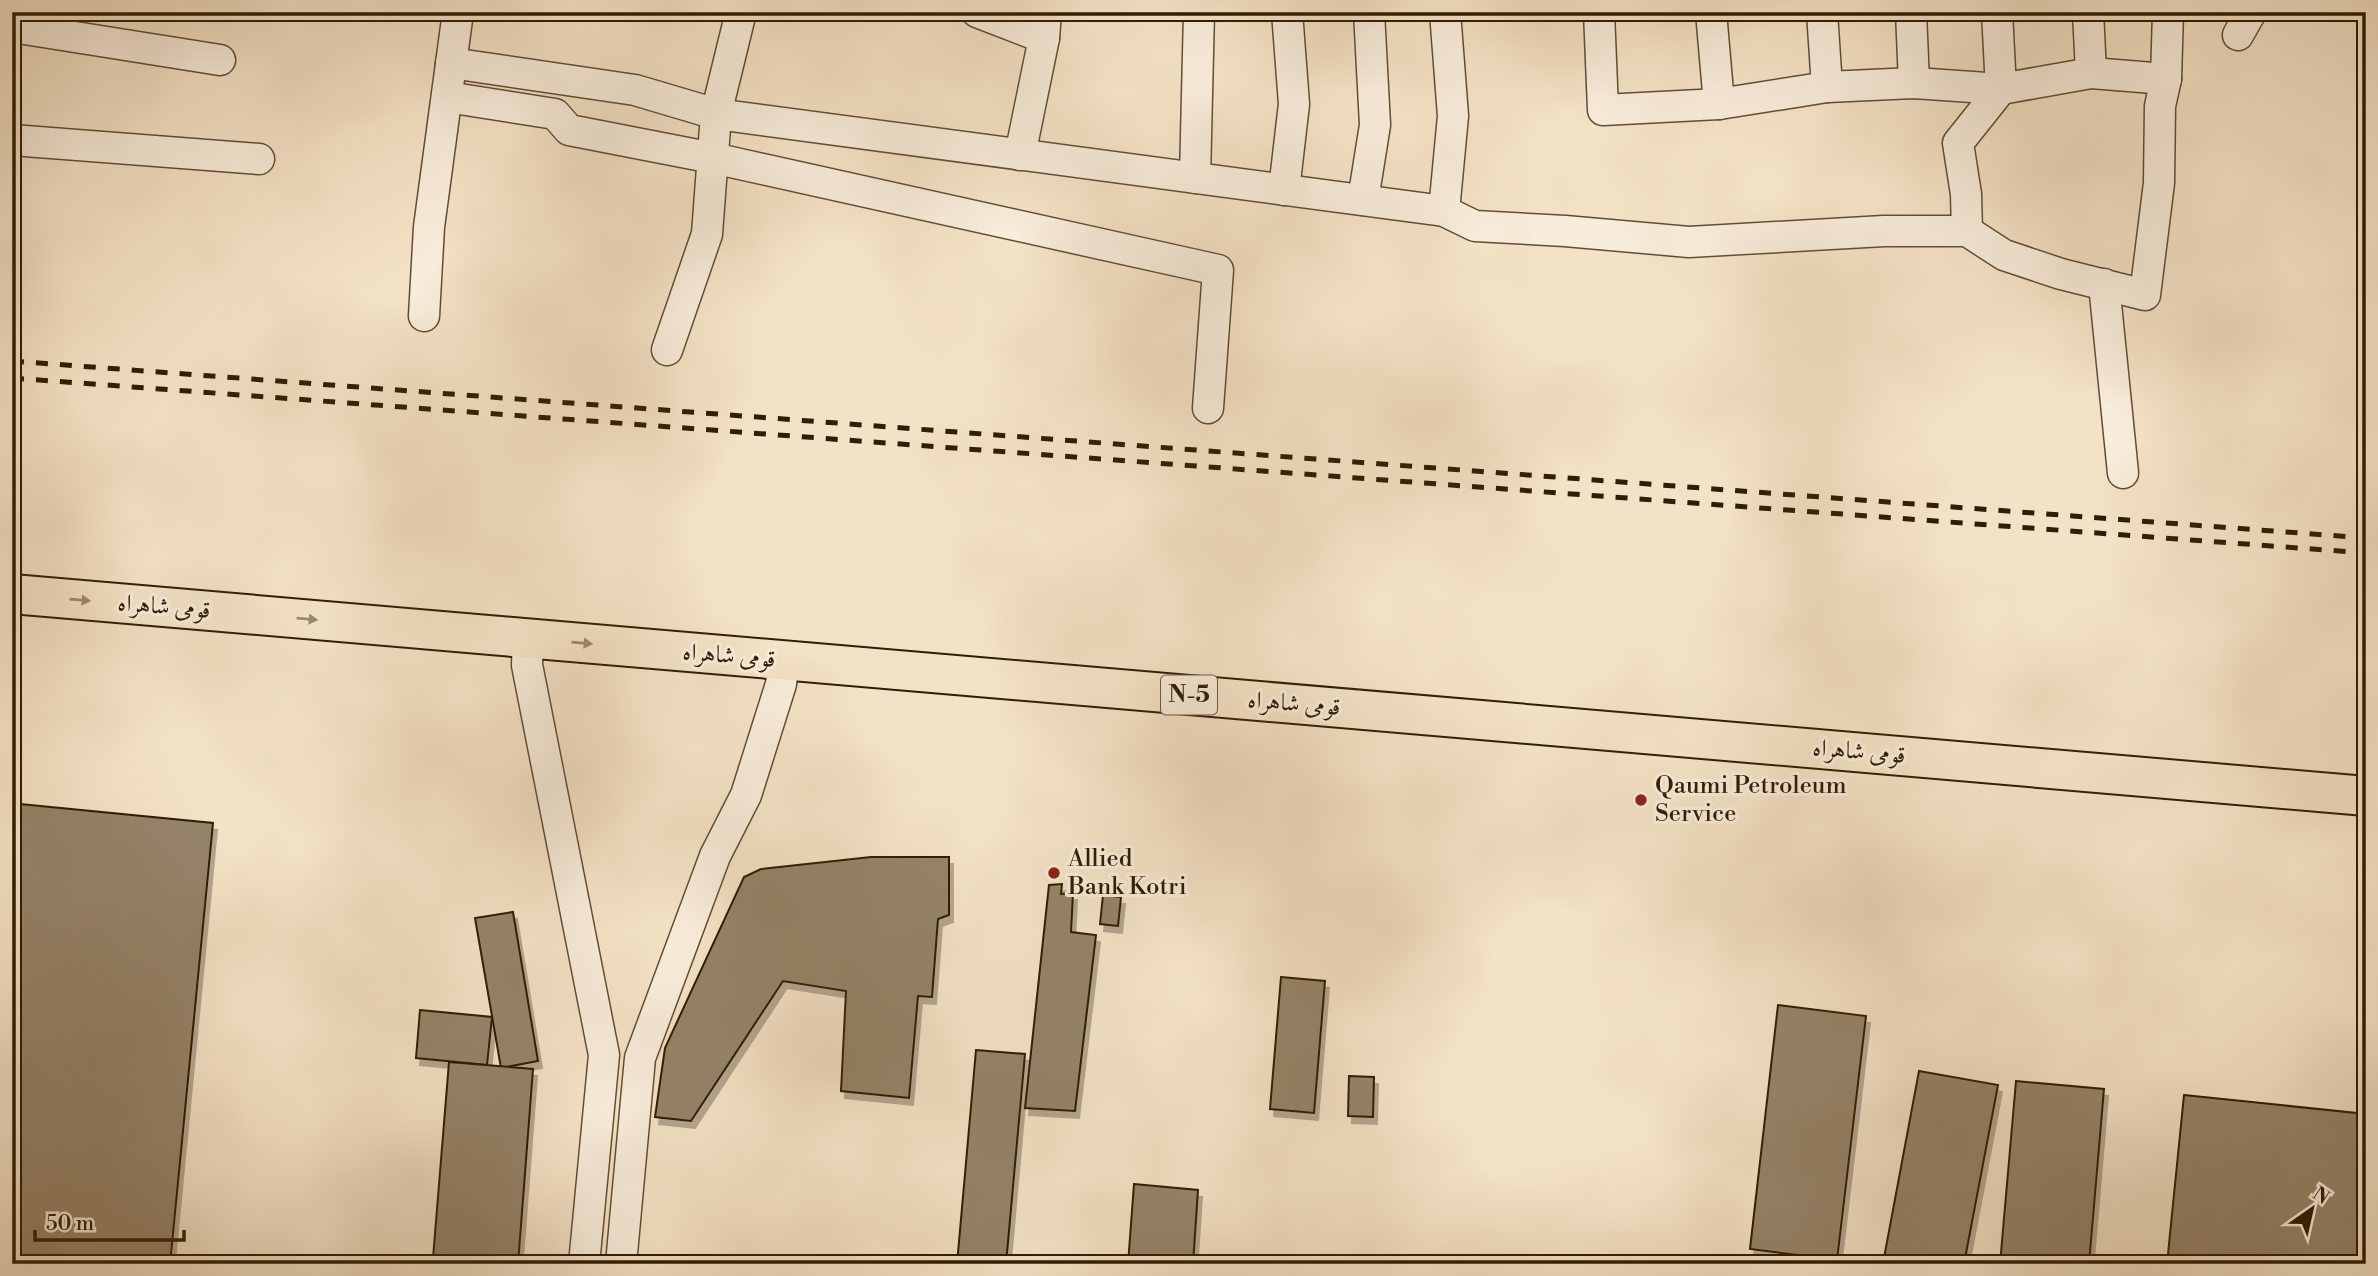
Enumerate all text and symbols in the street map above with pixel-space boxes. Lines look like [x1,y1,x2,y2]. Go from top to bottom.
street label: قومی شاہراہ [116,588,212,626]
one-way arrow [69,595,91,606]
one-way arrow [296,614,318,625]
street label: قومی شاہراہ [681,637,777,675]
one-way arrow [572,638,594,649]
road number: N-5 [1161,676,1217,715]
street label: قومی شاہراہ [1246,685,1342,723]
street label: قومی شاہراہ [1811,733,1907,771]
place label: Qaumi Petroleum Service [1655,771,1846,829]
marker: Qaumi Petroleum Service [1633,792,1649,808]
place label: Allied Bank Kotri [1067,844,1187,902]
marker: Allied Bank Kotri [1046,865,1062,881]
north arrow [2276,1174,2346,1244]
text: N [2308,1182,2334,1210]
scale bar [35,1199,184,1243]
text: 50 m [46,1211,94,1237]

